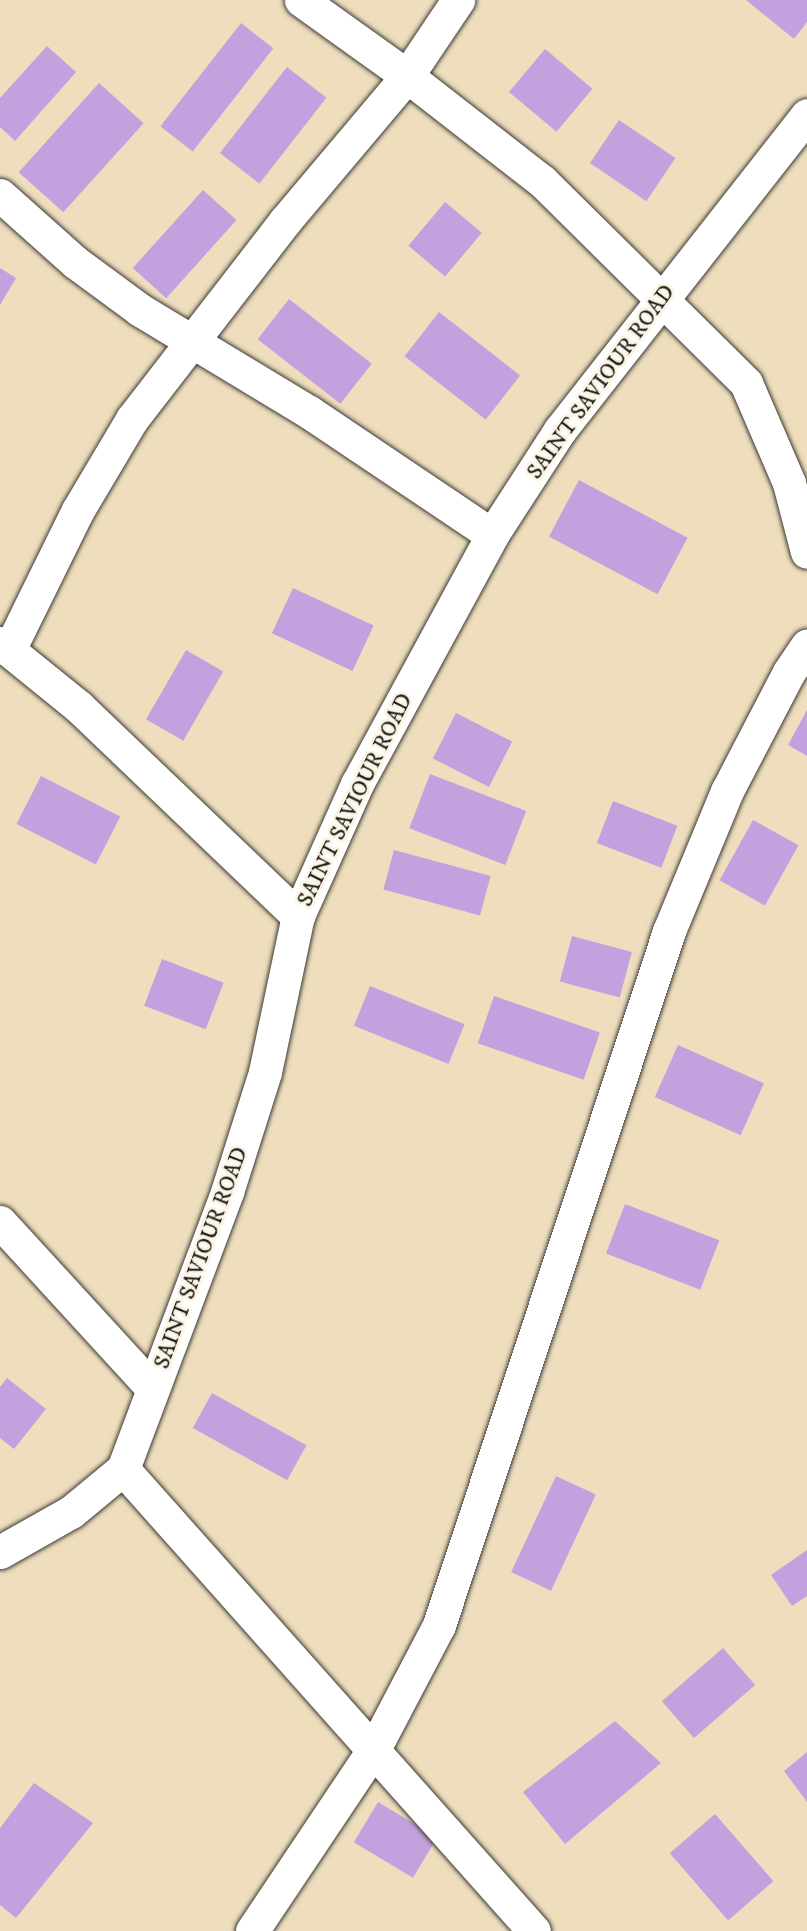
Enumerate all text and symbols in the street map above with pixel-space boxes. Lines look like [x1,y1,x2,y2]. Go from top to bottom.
street label: SAINT SAVIOUR ROAD [522,280,680,484]
street label: SAINT SAVIOUR ROAD [292,689,418,911]
street label: SAINT SAVIOUR ROAD [149,1144,253,1372]

